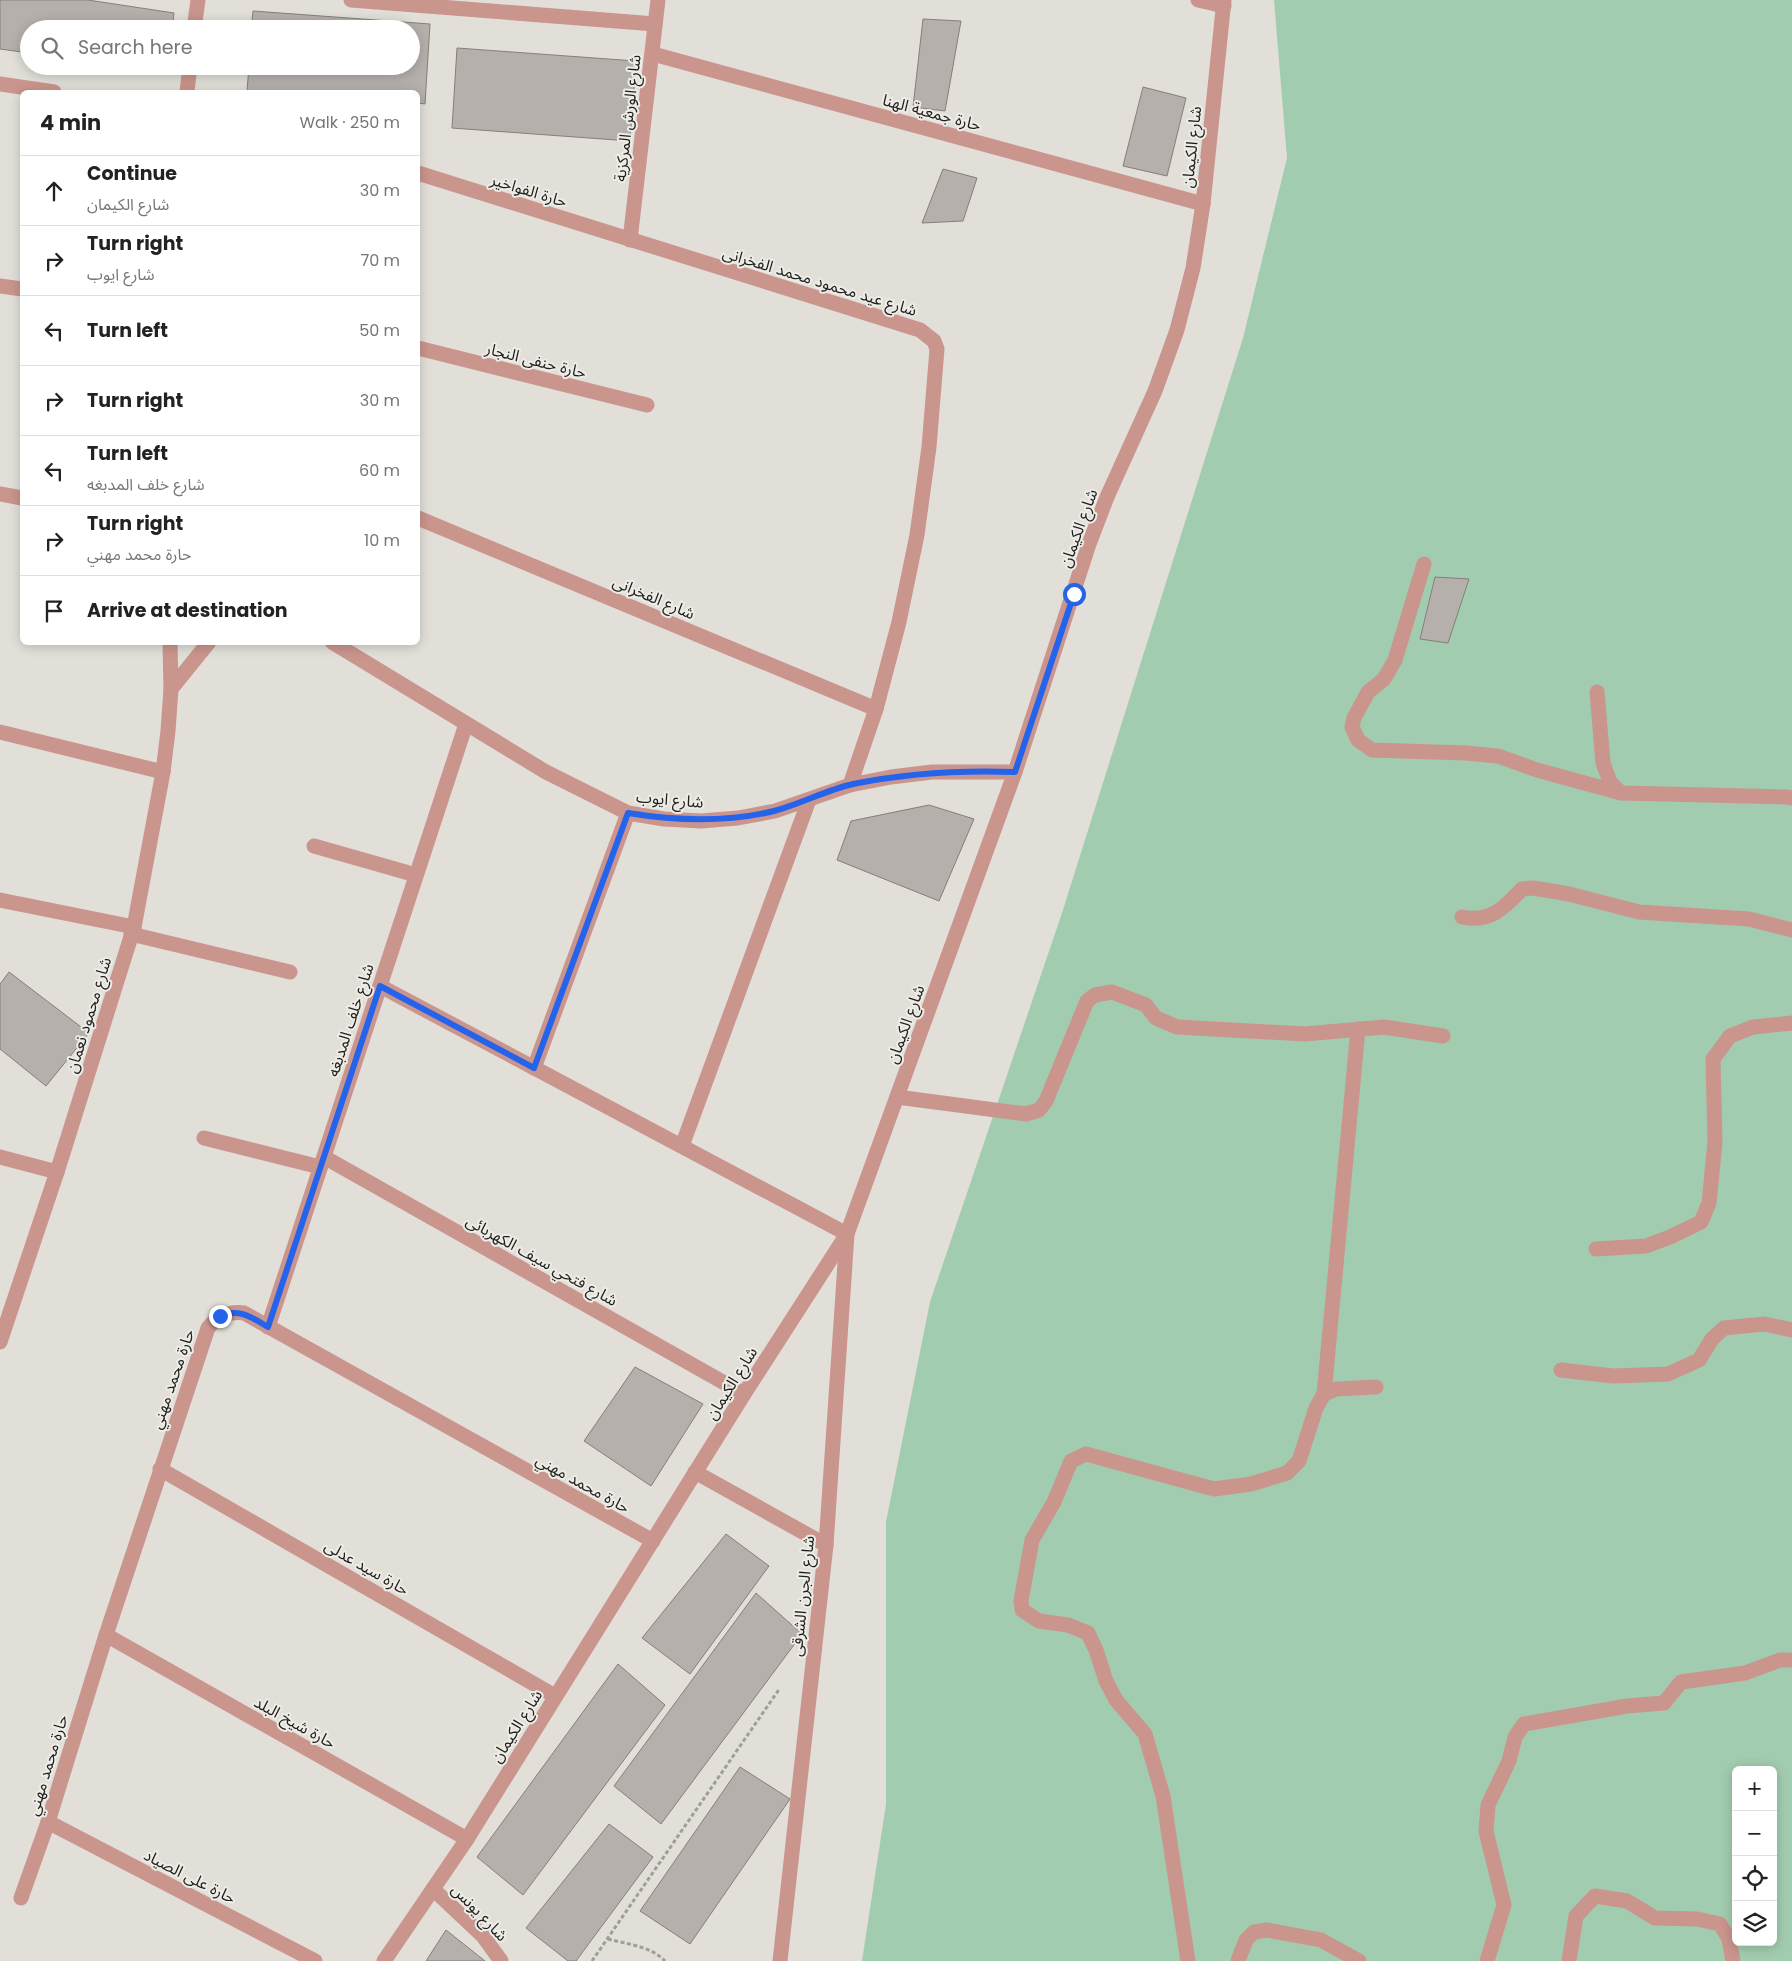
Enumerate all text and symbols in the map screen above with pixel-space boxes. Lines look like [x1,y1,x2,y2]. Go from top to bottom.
search box [20,20,420,75]
icon: search [38,34,66,62]
text: Search here [78,34,192,61]
street label: شارع الورش المركزية [608,53,648,183]
street label: حارة جمعية الهنا [880,88,984,137]
street label: شارع الكيمان [1176,105,1208,189]
text: 4 min [40,108,101,137]
text: Walk · 250 m [299,111,400,134]
text: Continue [87,160,177,187]
street label: حارة الفواخير [487,168,570,213]
icon: ahead [40,177,68,205]
text: 30 m [360,179,400,202]
text: شارع الكيمان [87,193,169,216]
text: Turn right [87,230,183,257]
street label: شارع عيد محمود محمد الفخرانى [720,241,920,323]
icon: right [40,247,68,275]
text: 70 m [360,249,400,272]
text: شارع ايوب [87,263,155,286]
icon: left [40,317,68,345]
text: Turn left [87,317,168,344]
text: 50 m [359,319,400,342]
street label: حارة حنفى النجار [482,337,589,384]
icon: right [40,387,68,415]
text: Turn right [87,387,183,414]
text: 30 m [360,389,400,412]
text: Turn left [87,440,168,467]
icon: left [40,457,68,485]
text: 60 m [359,459,400,482]
text: شارع خلف المدبغه [87,473,205,496]
street label: شارع الكيمان [1054,486,1104,571]
text: Turn right [87,510,183,537]
icon: right [40,527,68,555]
text: 10 m [364,529,400,552]
text: حارة محمد مهني [87,543,191,566]
street label: شارع الفخرانى [609,570,699,626]
route start [1063,583,1086,606]
icon: arrive [40,597,68,625]
text: Arrive at destination [87,597,288,624]
street label: شارع ايوب [635,785,705,815]
street label: شارع محمود نعمان [60,954,118,1076]
street label: شارع خلف المدبغه [321,961,381,1080]
street label: شارع الكيمان [881,982,931,1067]
street label: شارع فتحي سيف الكهربائى [461,1209,622,1313]
route end [209,1305,232,1328]
street label: حارة محمد مهني [145,1326,201,1433]
street label: شارع الكيمان [700,1342,764,1425]
street label: حارة محمد مهني [531,1448,634,1519]
street label: حارة سيد عدلى [320,1534,413,1601]
street label: شارع الجرن الشرقى [785,1534,821,1658]
street label: شارع الكيمان [485,1685,549,1768]
street label: حارة شيخ البلد [249,1691,340,1755]
street label: حارة محمد مهني [21,1712,74,1819]
map controls [1732,1766,1777,1946]
button: + [1732,1766,1777,1811]
button: − [1732,1811,1777,1856]
street label: حارة على الصياد [140,1843,240,1909]
button: locate [1732,1856,1777,1901]
street label: شارع يونس [445,1878,513,1947]
button: layers [1732,1901,1777,1946]

